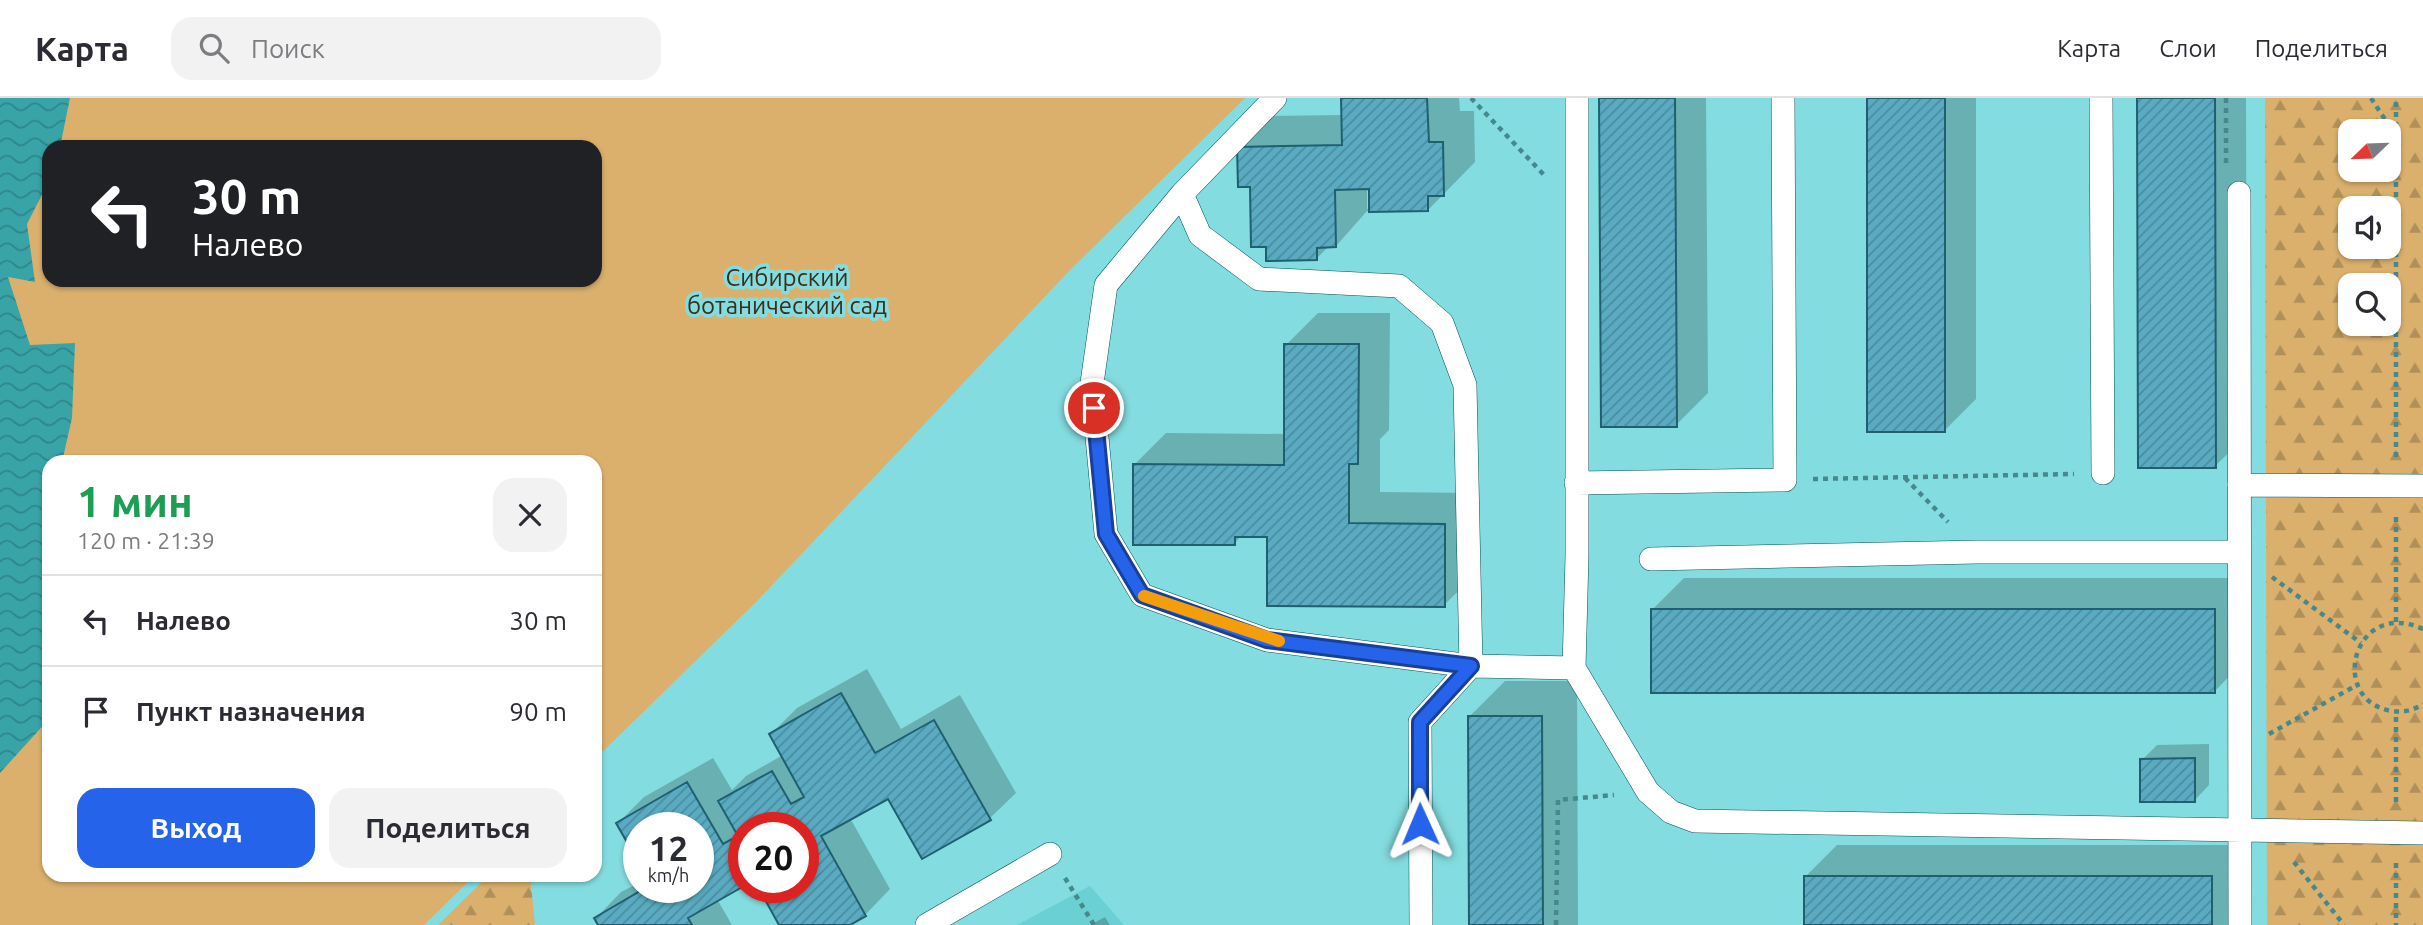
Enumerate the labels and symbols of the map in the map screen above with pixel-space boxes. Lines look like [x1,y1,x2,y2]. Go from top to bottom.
north arrow [2338,119,2401,182]
park label: Сибирский ботанический сад [687,264,887,319]
pin [1064,378,1124,438]
position arrow [1383,787,1457,861]
speed limit sign: 20 [728,812,819,903]

